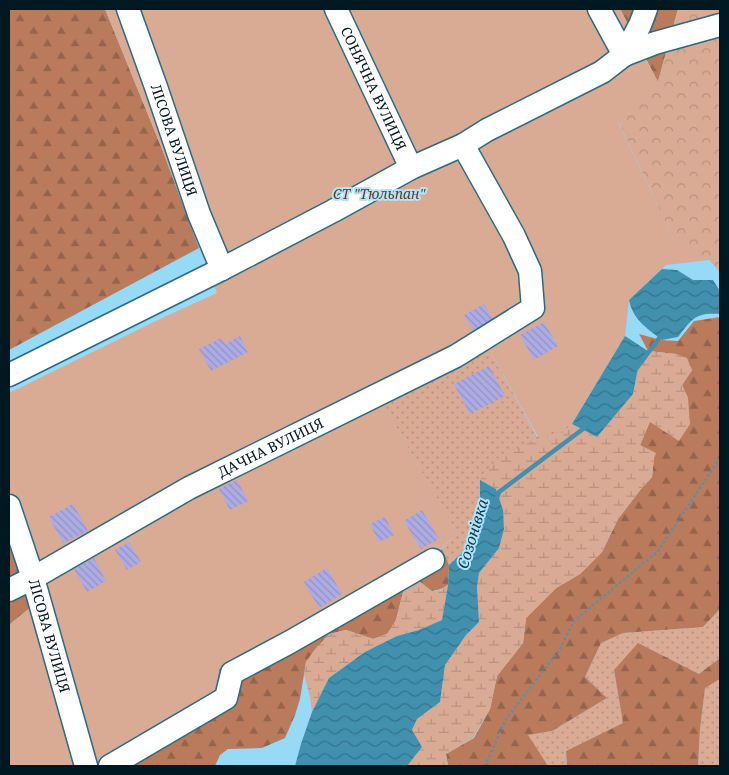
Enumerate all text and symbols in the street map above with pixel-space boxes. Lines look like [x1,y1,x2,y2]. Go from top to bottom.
street label: СОНЯЧНА ВУЛИЦЯ [337,23,411,153]
street label: ЛІСОВА ВУЛИЦЯ [147,81,202,199]
park label: СТ "Тюльпан" [333,184,426,203]
street label: ДАЧНА ВУЛИЦЯ [214,413,326,481]
water label: Созонівка [452,496,492,571]
street label: ЛІСОВА ВУЛИЦЯ [25,577,75,695]

